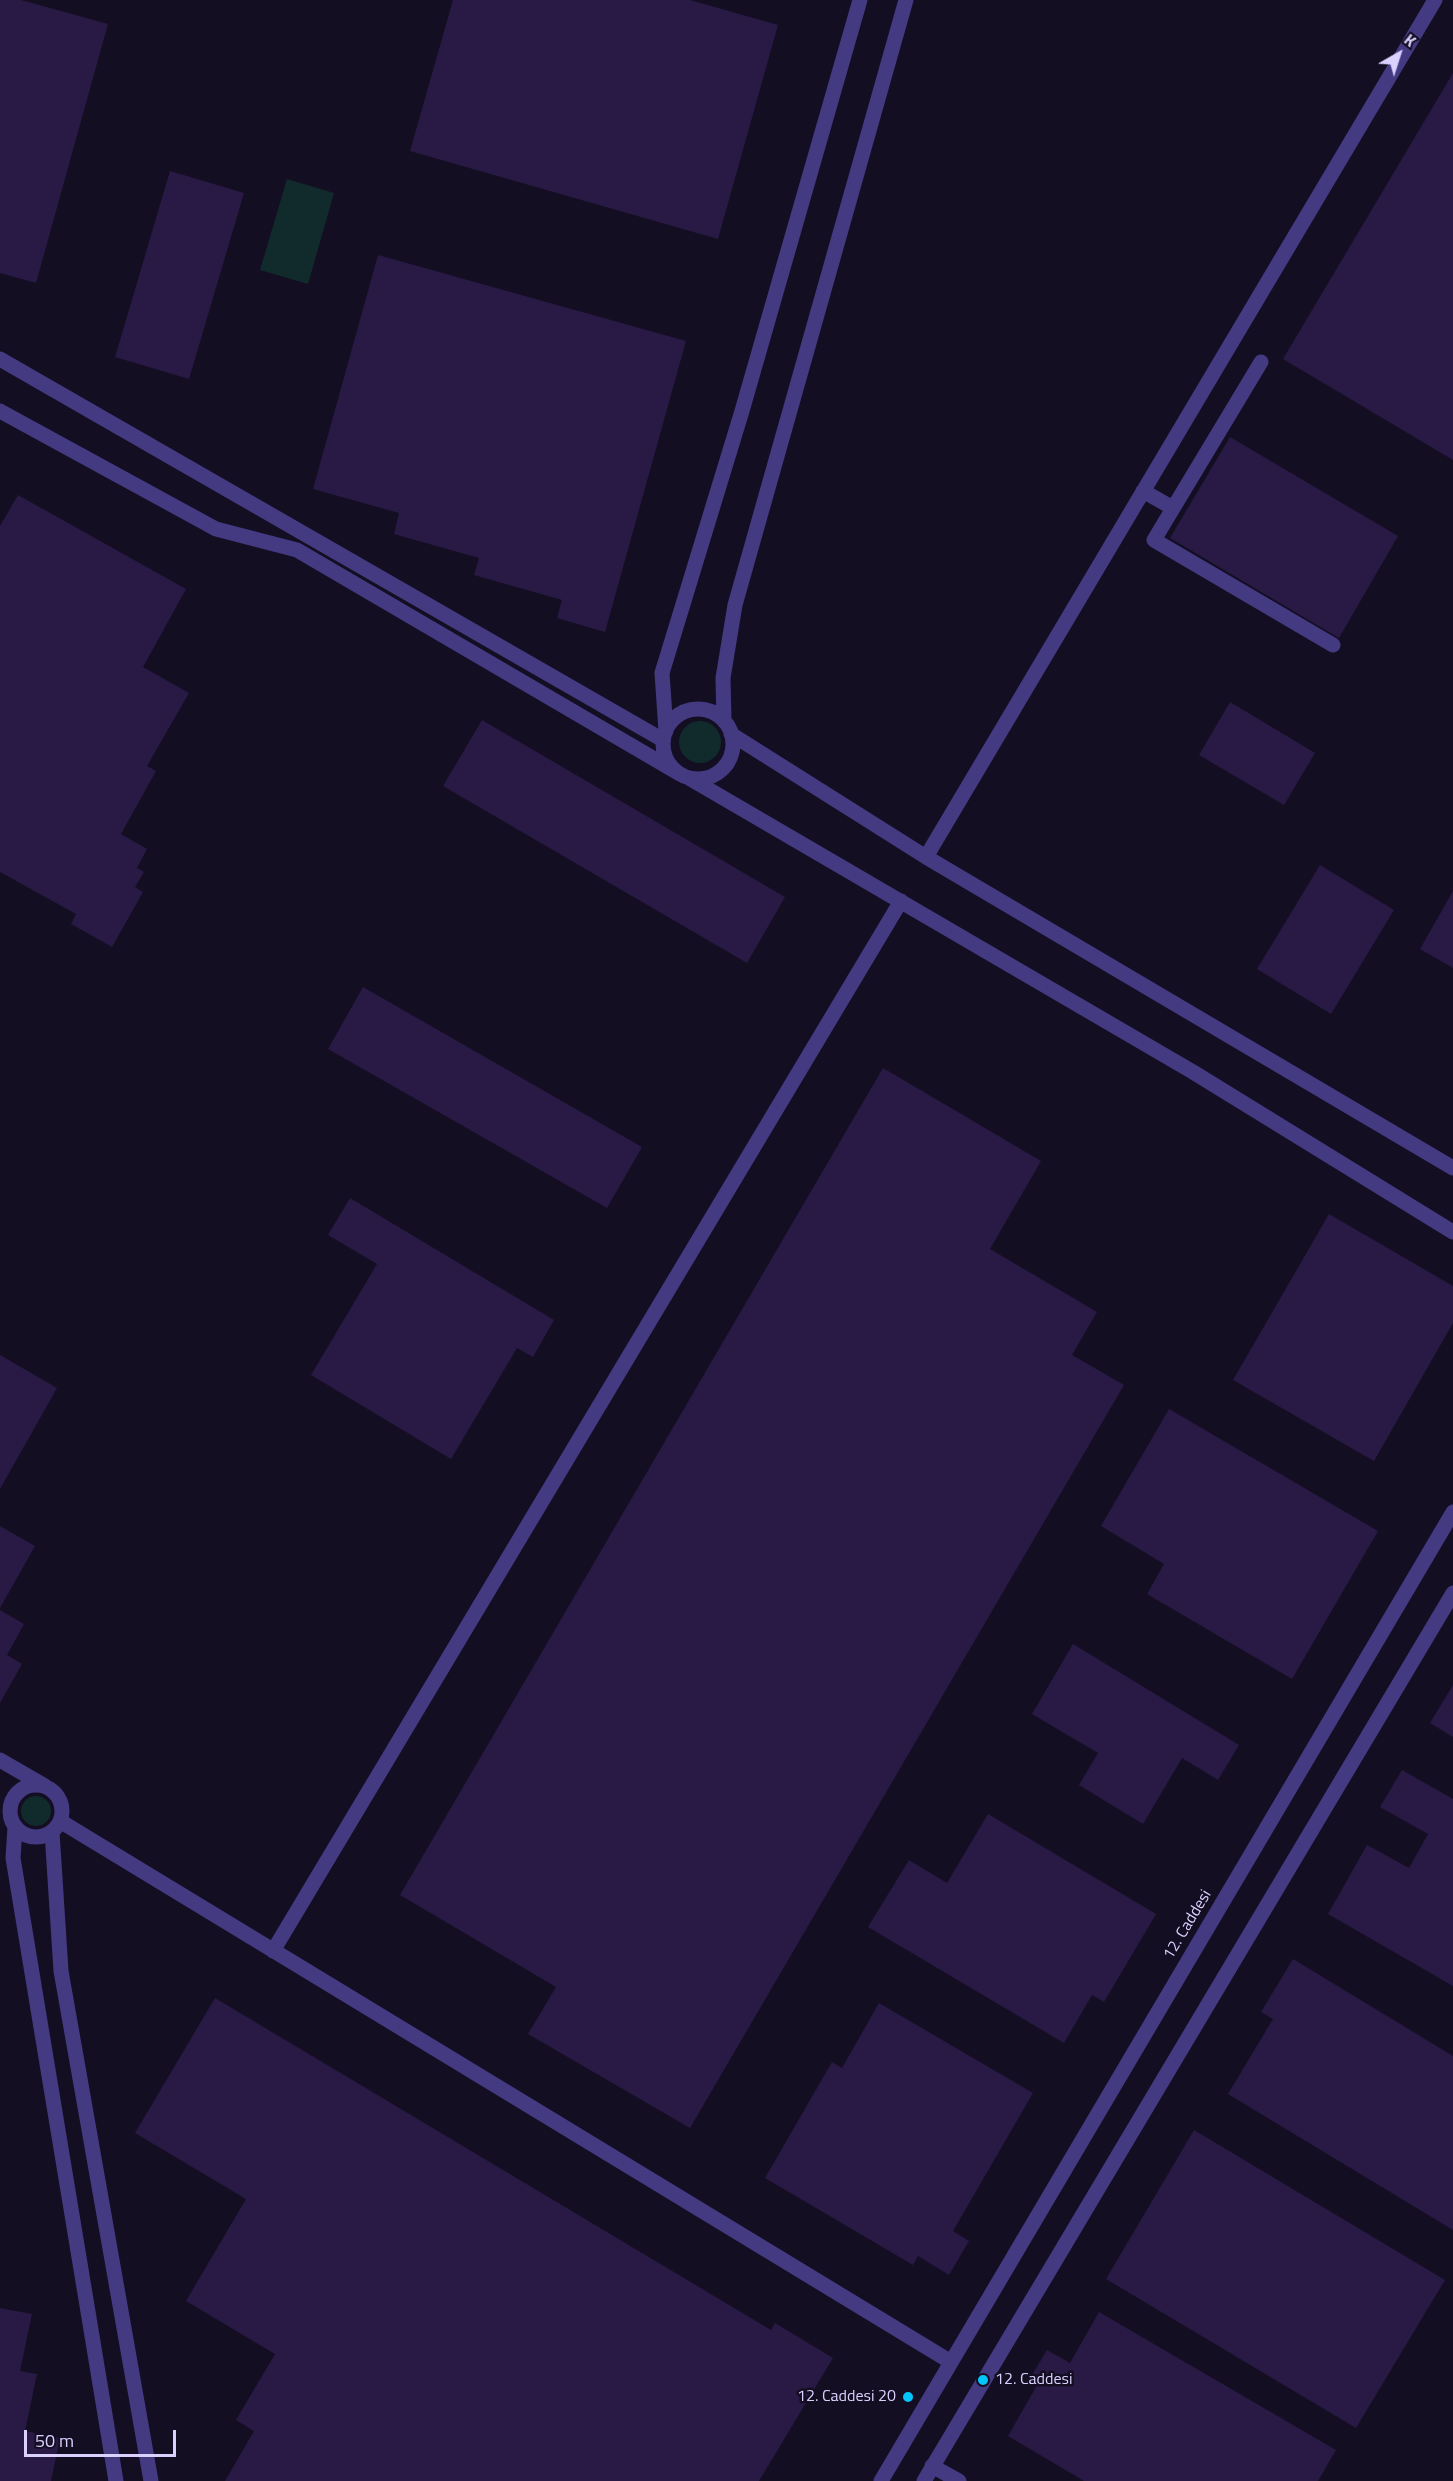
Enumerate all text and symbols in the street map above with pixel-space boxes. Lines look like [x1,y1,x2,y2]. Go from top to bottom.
north arrow [1369,24,1429,84]
text: K [1399,28,1422,52]
street label: 12. Caddesi [1160,1887,1216,1963]
place label: 12. Caddesi [995,2370,1073,2390]
marker: 12. Caddesi [976,2373,990,2387]
place label: 12. Caddesi 20 [797,2387,896,2407]
marker: 12. Caddesi 20 [901,2390,915,2404]
scale bar [27,2418,178,2456]
text: 50 m [35,2427,74,2454]

